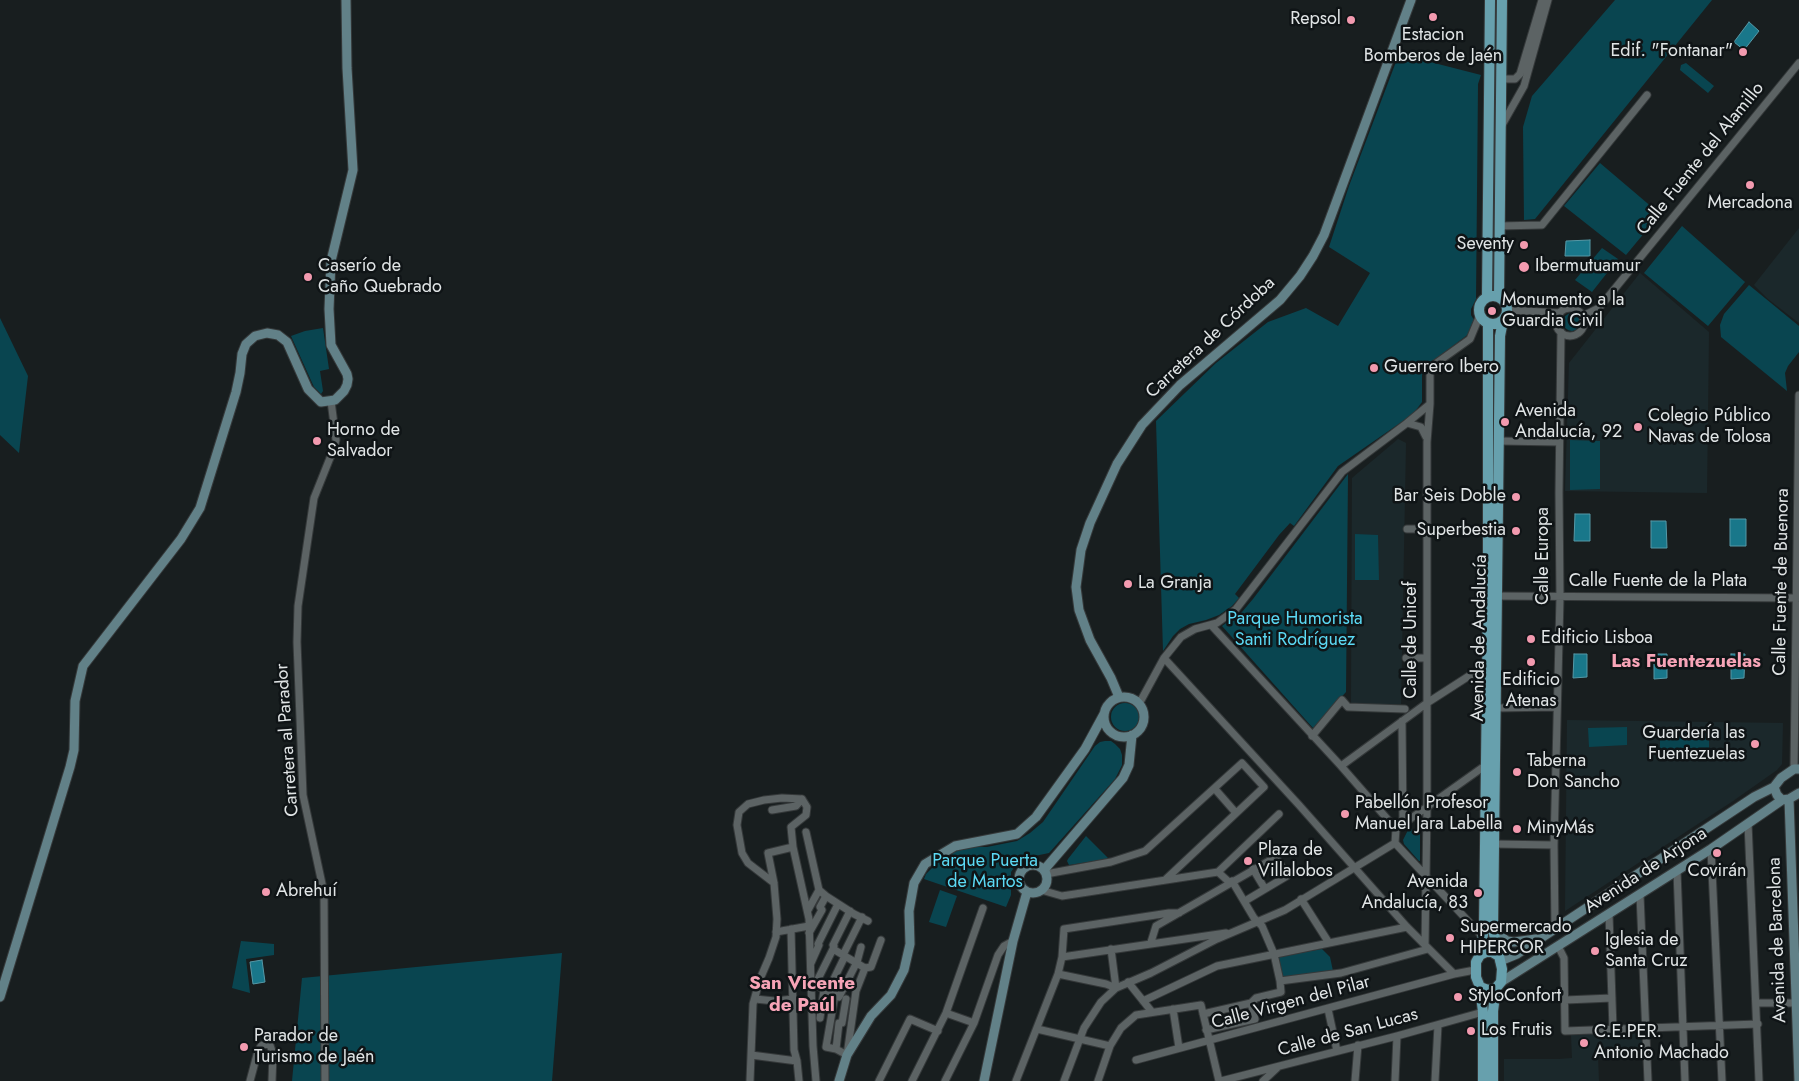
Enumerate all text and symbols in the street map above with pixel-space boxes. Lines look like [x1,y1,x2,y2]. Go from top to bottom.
place label: Repsol [1290,9,1341,31]
marker: Estacion Bomberos de Jaén [1427,11,1439,23]
marker: Repsol [1345,14,1357,26]
place label: Estacion Bomberos de Jaén [1364,25,1502,68]
place label: Edif. "Fontanar" [1610,41,1733,63]
marker: Edif. "Fontanar" [1737,46,1749,58]
street label: Calle Fuente del Alamillo [1633,78,1769,240]
marker: Mercadona [1744,179,1756,191]
place label: Mercadona [1707,193,1793,215]
place label: Seventy [1457,234,1514,256]
marker: Seventy [1518,239,1530,251]
place label: Caserío de Caño Quebrado [318,256,442,298]
place label: Ibermutuamur [1535,256,1641,278]
marker: Ibermutuamur [1517,260,1531,274]
marker: Caserío de Caño Quebrado [302,271,314,283]
street label: Carretera de Córdoba [1142,273,1280,403]
place label: Monumento a la Guardia Civil [1502,290,1624,332]
marker: Monumento a la Guardia Civil [1486,305,1498,317]
place label: Guerrero Ibero [1384,357,1499,379]
marker: Guerrero Ibero [1368,362,1380,374]
place label: Avenida Andalucía, 92 [1515,401,1622,444]
place label: Colegio Público Navas de Tolosa [1648,406,1771,448]
marker: Avenida Andalucía, 92 [1499,416,1511,428]
place label: Horno de Salvador [327,420,400,462]
marker: Colegio Público Navas de Tolosa [1632,421,1644,433]
marker: Horno de Salvador [311,435,323,447]
place label: Bar Seis Doble [1394,486,1506,508]
street label: Calle Fuente de Buenora [1770,488,1794,676]
marker: Bar Seis Doble [1510,491,1522,503]
street label: Calle Europa [1533,507,1555,605]
place label: Superbestia [1417,520,1506,542]
marker: Superbestia [1510,525,1522,537]
street label: Avenida de Andalucía [1468,554,1492,722]
street label: Calle Fuente de la Plata [1569,571,1747,593]
place label: La Granja [1138,573,1212,595]
marker: La Granja [1122,578,1134,590]
street label: Calle de Unicef [1401,581,1423,699]
park label: Parque Humorista Santi Rodríguez [1227,609,1363,652]
place label: Edificio Lisboa [1541,628,1653,650]
marker: Edificio Lisboa [1525,633,1537,645]
district label: Las Fuentezuelas [1611,651,1761,673]
marker: Edificio Atenas [1525,656,1537,668]
street label: Carretera al Parador [272,663,304,817]
place label: Edificio Atenas [1502,670,1560,712]
place label: Guardería las Fuentezuelas [1642,723,1745,766]
marker: Guardería las Fuentezuelas [1749,738,1761,750]
place label: Taberna Don Sancho [1527,751,1620,794]
marker: Taberna Don Sancho [1511,766,1523,778]
place label: Pabellón Profesor Manuel Jara Labella [1355,793,1502,836]
marker: Pabellón Profesor Manuel Jara Labella [1339,808,1351,820]
place label: MinyMás [1527,818,1594,840]
marker: MinyMás [1511,823,1523,835]
street label: Avenida de Arjona [1581,823,1711,919]
place label: Plaza de Villalobos [1258,840,1333,882]
marker: Covirán [1711,847,1723,859]
park label: Parque Puerta de Martos [932,851,1038,894]
marker: Plaza de Villalobos [1242,855,1254,867]
street label: Avenida de Barcelona [1764,857,1792,1023]
place label: Covirán [1688,861,1746,883]
place label: Avenida Andalucía, 83 [1362,872,1468,914]
place label: Abrehuí [276,881,337,903]
marker: Abrehuí [260,886,272,898]
marker: Avenida Andalucía, 83 [1472,887,1484,899]
place label: Supermercado HIPERCOR [1460,917,1572,960]
place label: Iglesia de Santa Cruz [1605,930,1688,972]
marker: Supermercado HIPERCOR [1444,932,1456,944]
marker: Iglesia de Santa Cruz [1589,945,1601,957]
street label: Calle Virgen del Pilar [1209,971,1373,1035]
district label: San Vicente de Paúl [749,973,855,1017]
place label: StyloConfort [1468,986,1561,1008]
marker: StyloConfort [1452,991,1464,1003]
street label: Calle de San Lucas [1276,1004,1420,1062]
place label: Los Frutis [1481,1020,1552,1042]
place label: C.E.PER. Antonio Machado [1594,1022,1729,1064]
marker: Los Frutis [1465,1025,1477,1037]
place label: Parador de Turismo de Jaén [254,1026,374,1068]
marker: C.E.PER. Antonio Machado [1578,1037,1590,1049]
marker: Parador de Turismo de Jaén [238,1041,250,1053]

